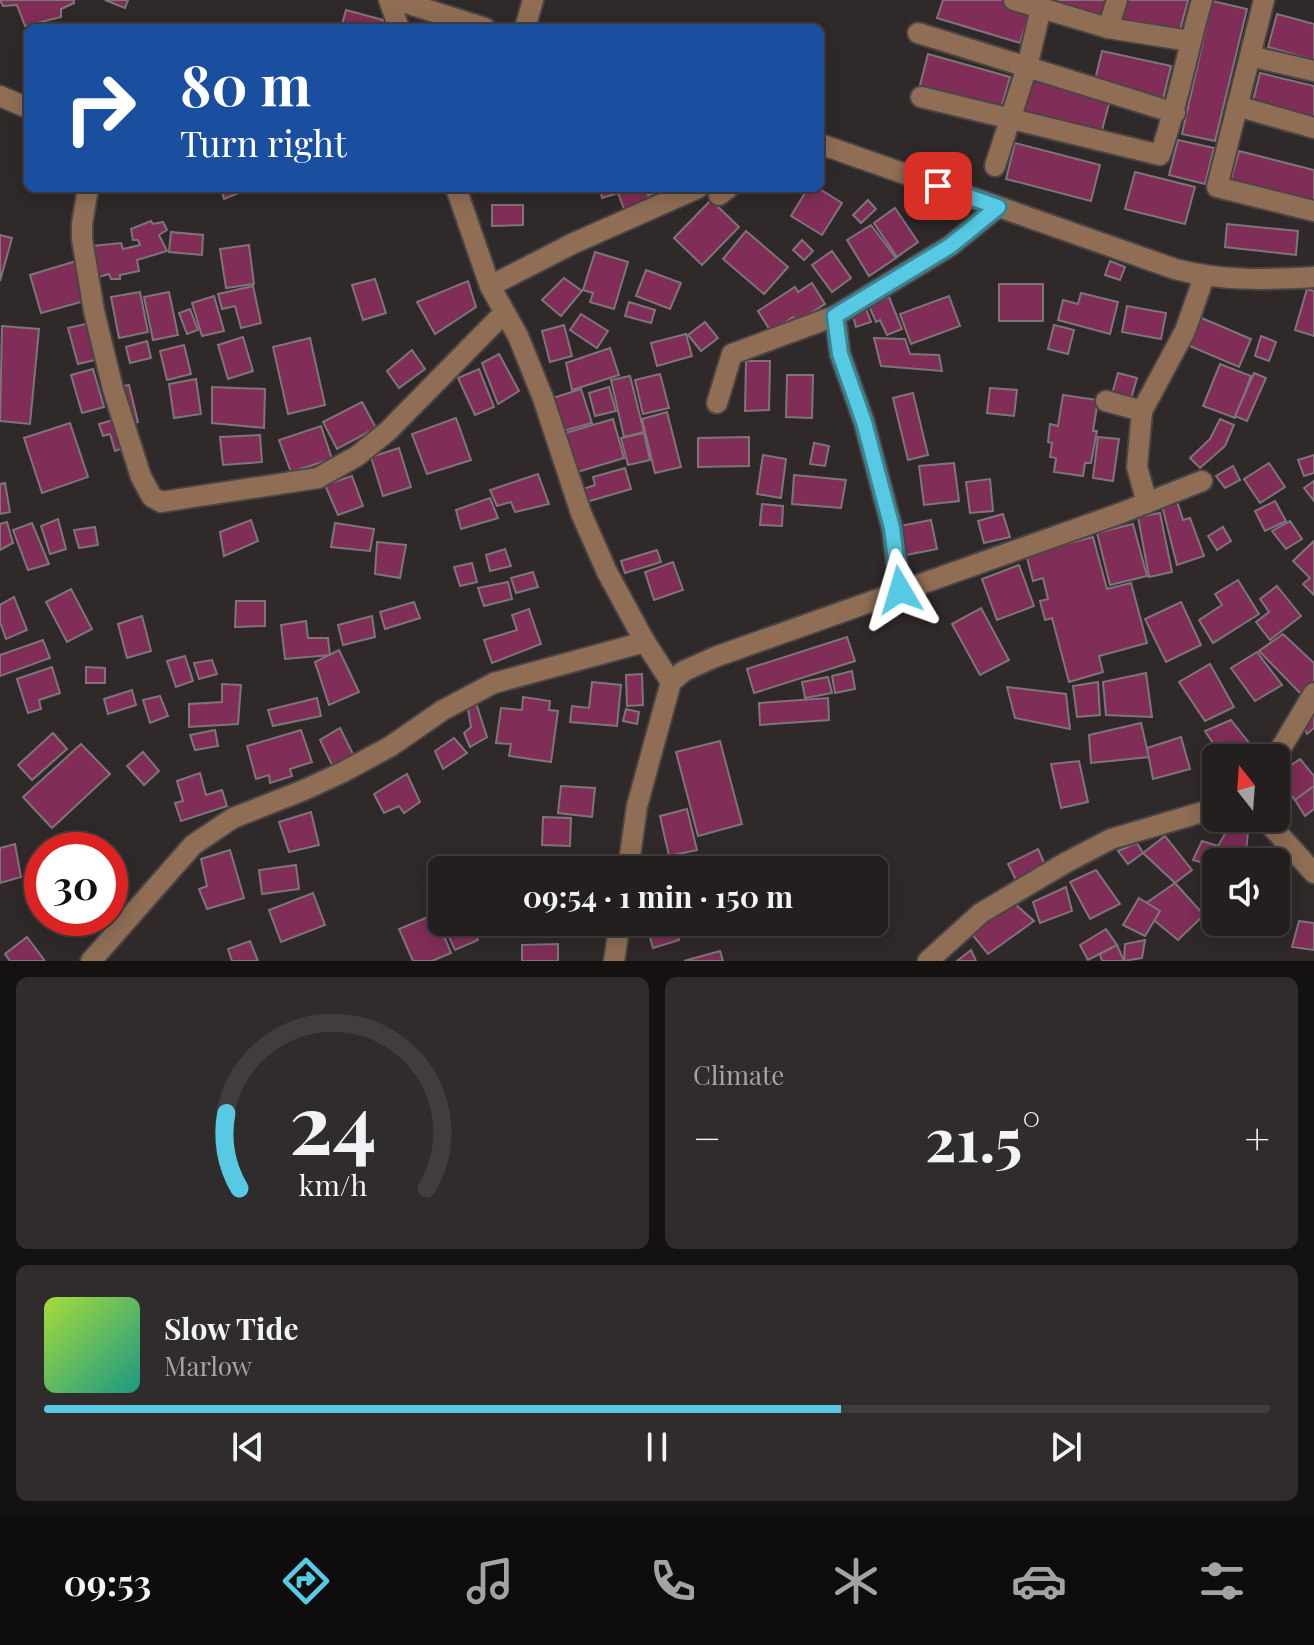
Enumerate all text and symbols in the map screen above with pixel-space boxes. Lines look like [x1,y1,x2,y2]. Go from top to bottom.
text: 80 m [180,46,311,121]
icon: right [48,56,152,160]
text: Turn right [180,118,347,166]
pin [904,152,972,220]
icon: arrive [916,164,960,208]
position arrow [858,548,942,632]
north arrow [1202,744,1290,832]
map controls [1202,744,1290,936]
speed limit sign: 30 [24,832,128,936]
button: sound [1202,848,1290,936]
text: 09:54 · 1 min · 150 m [523,876,793,916]
text: Climate [693,1057,784,1092]
text: 24 [289,1065,376,1176]
text: 21.5° [925,1097,1041,1177]
text: − [693,1107,721,1166]
text: + [1244,1107,1270,1166]
text: km/h [298,1165,367,1203]
text: Slow Tide [164,1308,299,1348]
text: Marlow [164,1348,252,1383]
icon: previous [226,1425,270,1469]
icon: pause [635,1425,679,1469]
icon: next [1044,1425,1088,1469]
icon: directions [278,1553,334,1609]
icon: music [462,1553,518,1609]
icon: phone [645,1553,701,1609]
icon: climate [828,1553,884,1609]
icon: car [1011,1553,1067,1609]
icon: filters [1194,1553,1250,1609]
text: 09:53 [64,1557,151,1605]

